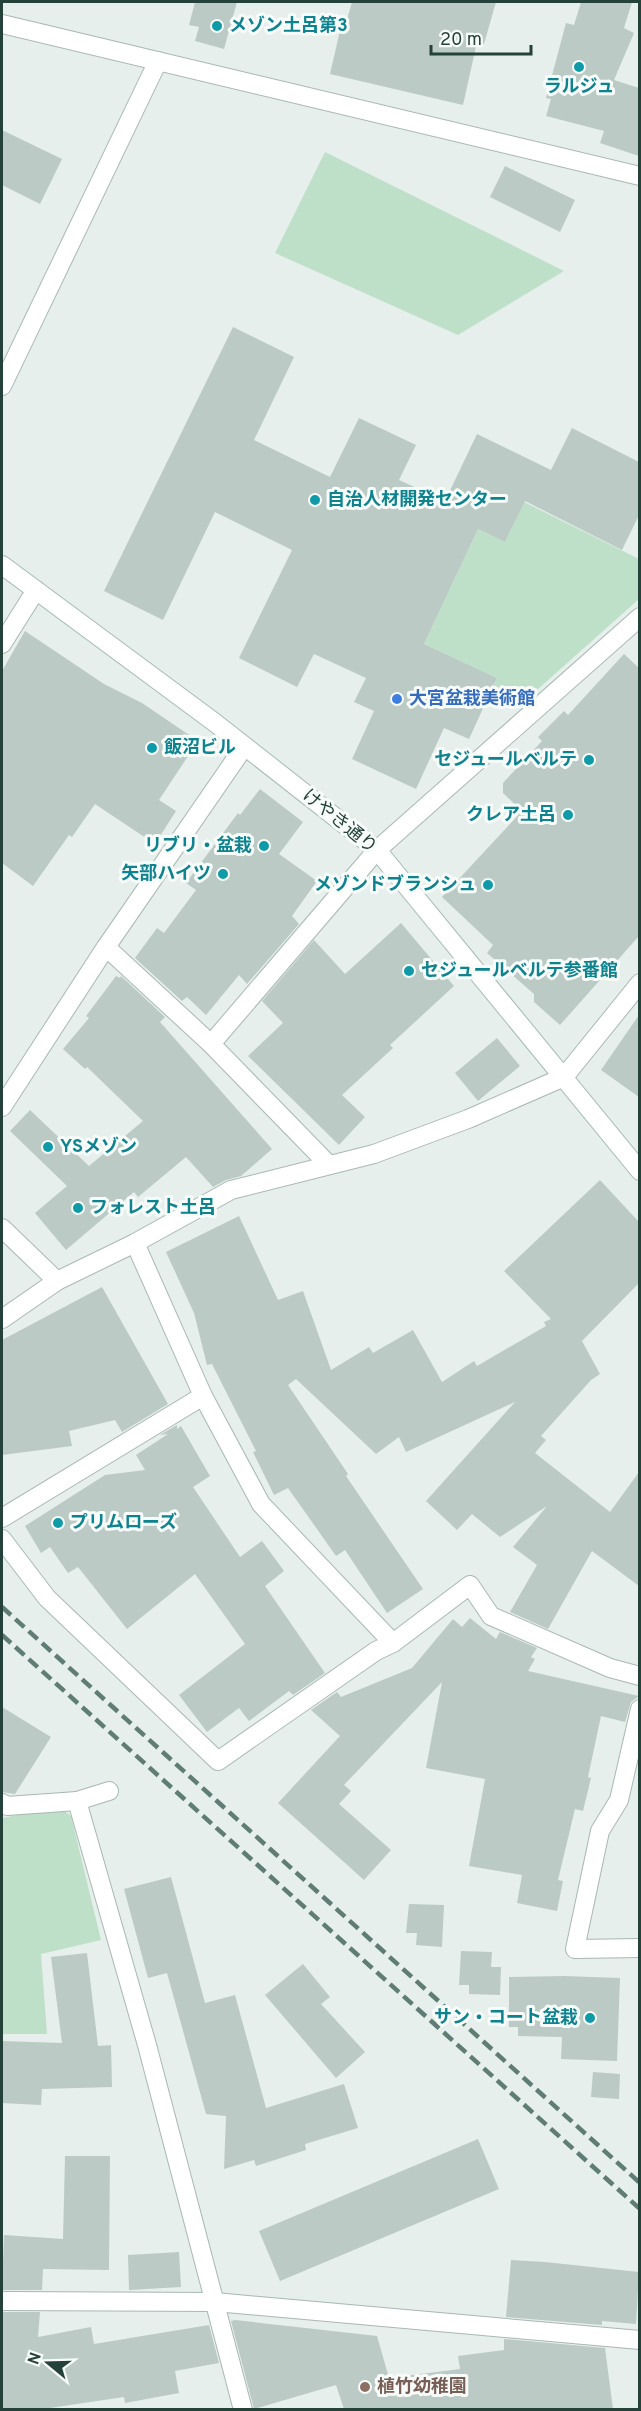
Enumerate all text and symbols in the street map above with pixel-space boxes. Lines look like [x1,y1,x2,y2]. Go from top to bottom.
place label: メゾン土呂第3 [229,15,348,38]
scale bar [431,18,532,56]
marker: メゾン土呂第3 [210,19,224,33]
text: 20 m [440,29,482,52]
marker: ラルジュ [572,60,586,74]
place label: ラルジュ [544,76,614,99]
place label: 自治人材開発センター [327,489,507,512]
marker: 自治人材開発センター [308,493,322,507]
place label: 大宮盆栽美術館 [409,688,535,711]
marker: 大宮盆栽美術館 [390,692,404,706]
place label: 飯沼ビル [164,737,236,760]
marker: 飯沼ビル [145,741,159,755]
place label: セジュールベルテ [434,749,577,772]
marker: セジュールベルテ [582,753,596,767]
street label: けやき通り [297,785,381,859]
place label: クレア土呂 [466,804,556,827]
marker: クレア土呂 [561,808,575,822]
place label: リブリ・盆栽 [144,835,252,858]
marker: リブリ・盆栽 [257,839,271,853]
place label: 矢部ハイツ [121,863,211,886]
marker: 矢部ハイツ [216,867,230,881]
place label: メゾンドブランシュ [314,874,476,897]
marker: メゾンドブランシュ [481,878,495,892]
place label: セジュールベルテ参番館 [421,960,618,983]
marker: セジュールベルテ参番館 [402,964,416,978]
place label: YSメゾン [60,1136,137,1159]
marker: YSメゾン [41,1140,55,1154]
place label: フォレスト土呂 [90,1197,216,1220]
marker: フォレスト土呂 [71,1201,85,1215]
place label: プリムローズ [70,1512,177,1535]
marker: プリムローズ [51,1516,65,1530]
place label: サン・コート盆栽 [434,2007,578,2030]
marker: サン・コート盆栽 [583,2011,597,2025]
north arrow [18,2333,78,2393]
text: N [24,2350,47,2367]
place label: 植竹幼稚園 [377,2376,467,2399]
marker: 植竹幼稚園 [358,2380,372,2394]

